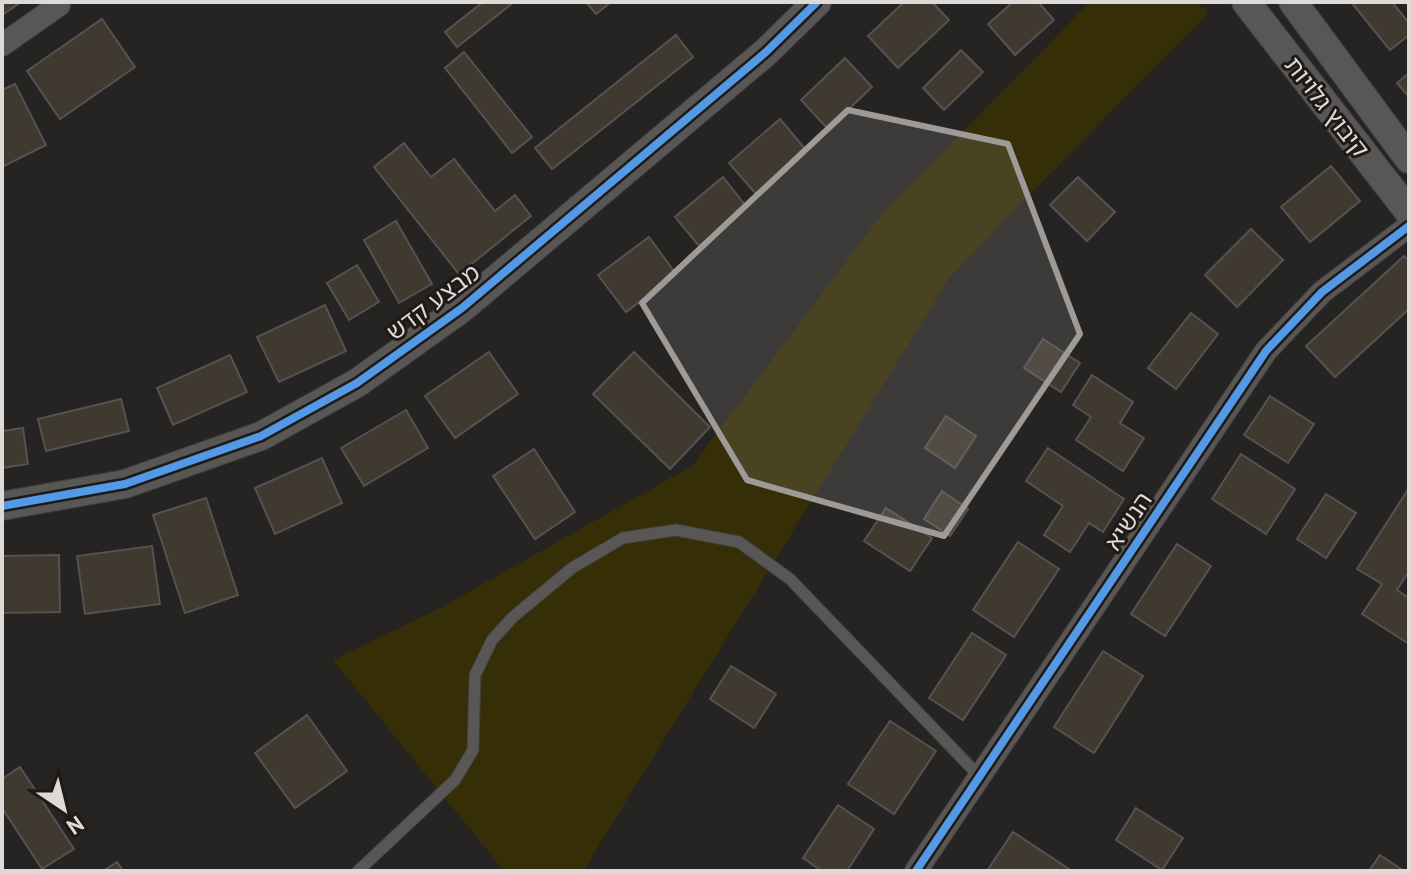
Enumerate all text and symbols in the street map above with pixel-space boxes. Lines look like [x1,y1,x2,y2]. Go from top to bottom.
street label: קיבוץ גלויות [1278,50,1376,164]
street label: מבצע קדש [380,257,486,347]
street label: הנשיא [1097,486,1159,556]
north arrow [24,769,104,849]
text: N [62,810,89,841]

